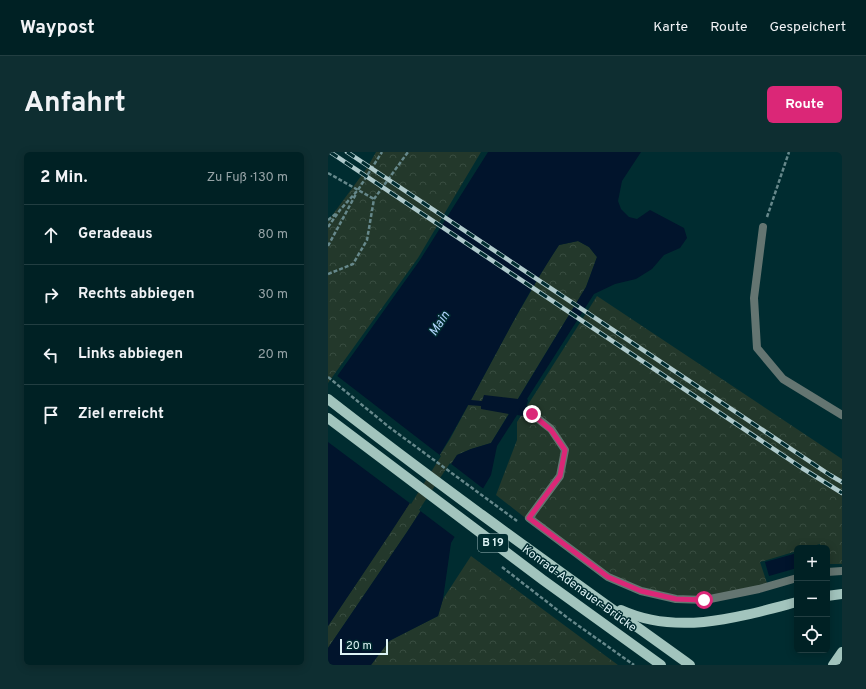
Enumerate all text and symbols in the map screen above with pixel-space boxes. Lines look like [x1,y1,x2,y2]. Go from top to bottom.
text: Waypost [20,16,95,40]
text: Karte [653,19,688,36]
text: Route [710,19,747,36]
text: Gespeichert [769,19,846,36]
text: Anfahrt [24,86,126,122]
button: Route [767,86,842,123]
text: 2 Min. [40,167,88,189]
text: Zu Fuß · 130 m [207,170,288,186]
icon: ahead [40,224,62,246]
text: Geradeaus [78,225,153,244]
text: 80 m [258,227,288,243]
icon: right [40,284,62,306]
text: Rechts abbiegen [78,285,195,304]
text: 30 m [258,287,288,303]
water label: Main [426,308,454,340]
icon: left [40,344,62,366]
text: Links abbiegen [78,345,183,364]
text: 20 m [258,347,288,363]
icon: arrive [40,404,62,426]
text: Ziel erreicht [78,405,164,424]
route end [523,405,541,423]
road number: B 19 [478,534,508,552]
street label: Konrad-Adenauer-Brücke [518,542,640,636]
map controls [794,545,830,653]
button: + [794,545,830,581]
button: − [794,581,830,617]
route start [695,591,713,609]
button: locate [794,617,830,653]
scale bar [340,637,388,656]
text: 20 m [346,639,372,653]

